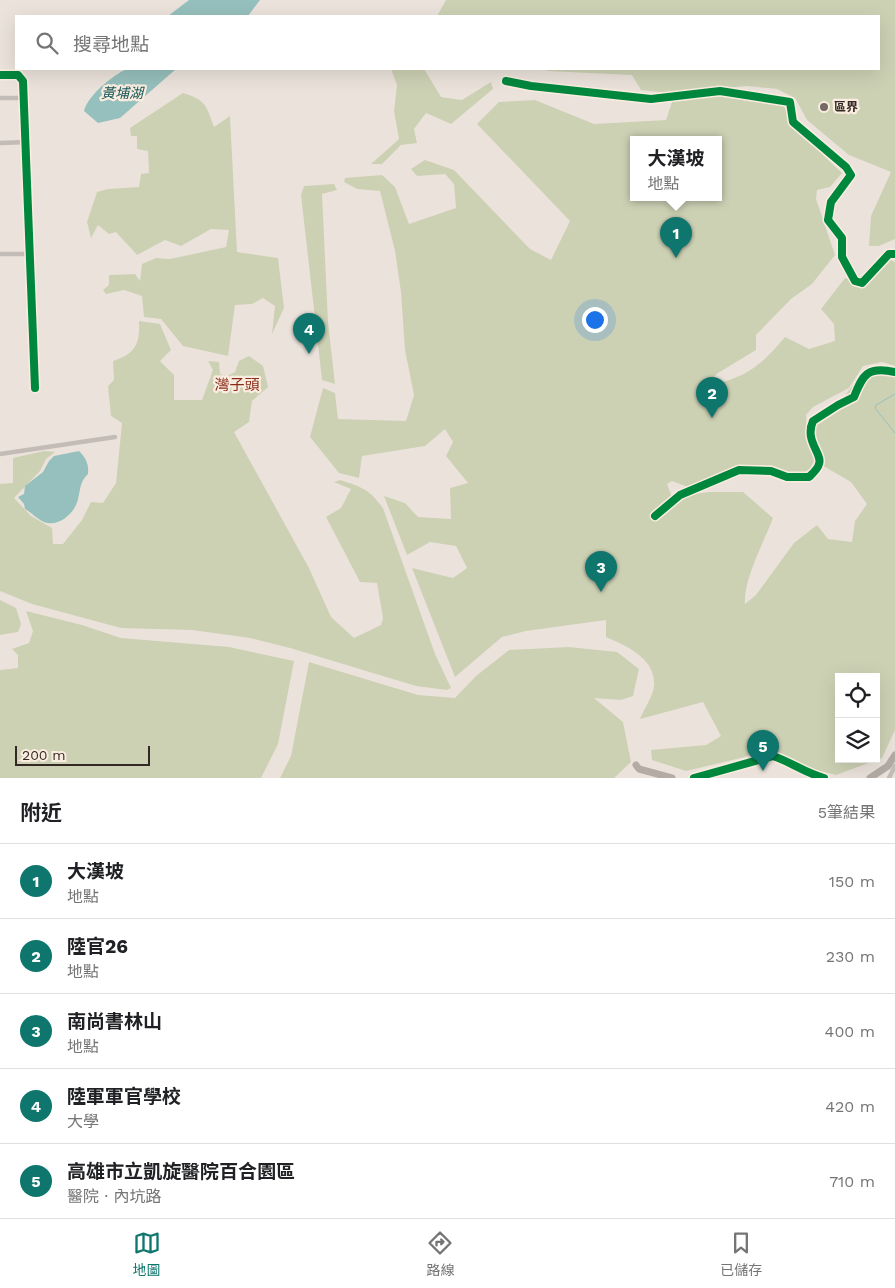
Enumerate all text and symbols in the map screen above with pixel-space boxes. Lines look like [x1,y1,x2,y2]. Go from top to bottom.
search box [15,15,880,70]
icon: search [33,29,61,57]
text: 搜尋地點 [73,33,149,56]
water label: 黃埔湖 [101,85,145,101]
place label: 區界 [834,100,858,114]
marker: 區界 [818,101,830,113]
popup [630,136,722,201]
text: 大漢坡 [647,147,705,170]
text: 地點 [647,174,680,193]
pin: 1 [660,217,692,258]
your location [582,307,608,333]
pin: 4 [293,313,325,354]
district label: 灣子頭 [214,376,260,394]
pin: 2 [696,377,728,418]
pin: 3 [585,551,617,592]
map controls [835,673,880,763]
button: locate [835,673,880,718]
button: layers [835,718,880,763]
pin: 5 [747,730,779,771]
scale bar [15,743,150,766]
text: 200 m [22,747,66,763]
text: 附近 [20,800,62,825]
text: 5筆結果 [818,803,875,822]
text: 大漢坡 [67,860,124,883]
text: 1 [33,872,39,891]
text: 150 m [829,872,875,891]
text: 地點 [67,887,99,906]
text: 陸官26 [67,935,128,958]
text: 2 [31,947,41,966]
text: 230 m [826,947,875,966]
text: 地點 [67,962,99,981]
text: 南尚書林山 [67,1010,162,1033]
text: 3 [31,1022,41,1041]
text: 400 m [825,1022,875,1041]
text: 地點 [67,1037,99,1056]
text: 陸軍軍官學校 [67,1085,181,1108]
text: 4 [31,1097,41,1116]
text: 420 m [825,1097,875,1116]
text: 大學 [67,1112,99,1131]
text: 高雄市立凱旋醫院百合園區 [67,1160,295,1183]
text: 5 [31,1172,41,1191]
text: 710 m [829,1172,875,1191]
text: 醫院 · 內坑路 [67,1187,162,1206]
tab: 地圖 [133,1229,161,1279]
tab: 路線 [426,1229,454,1279]
tab: 已儲存 [720,1229,762,1279]

